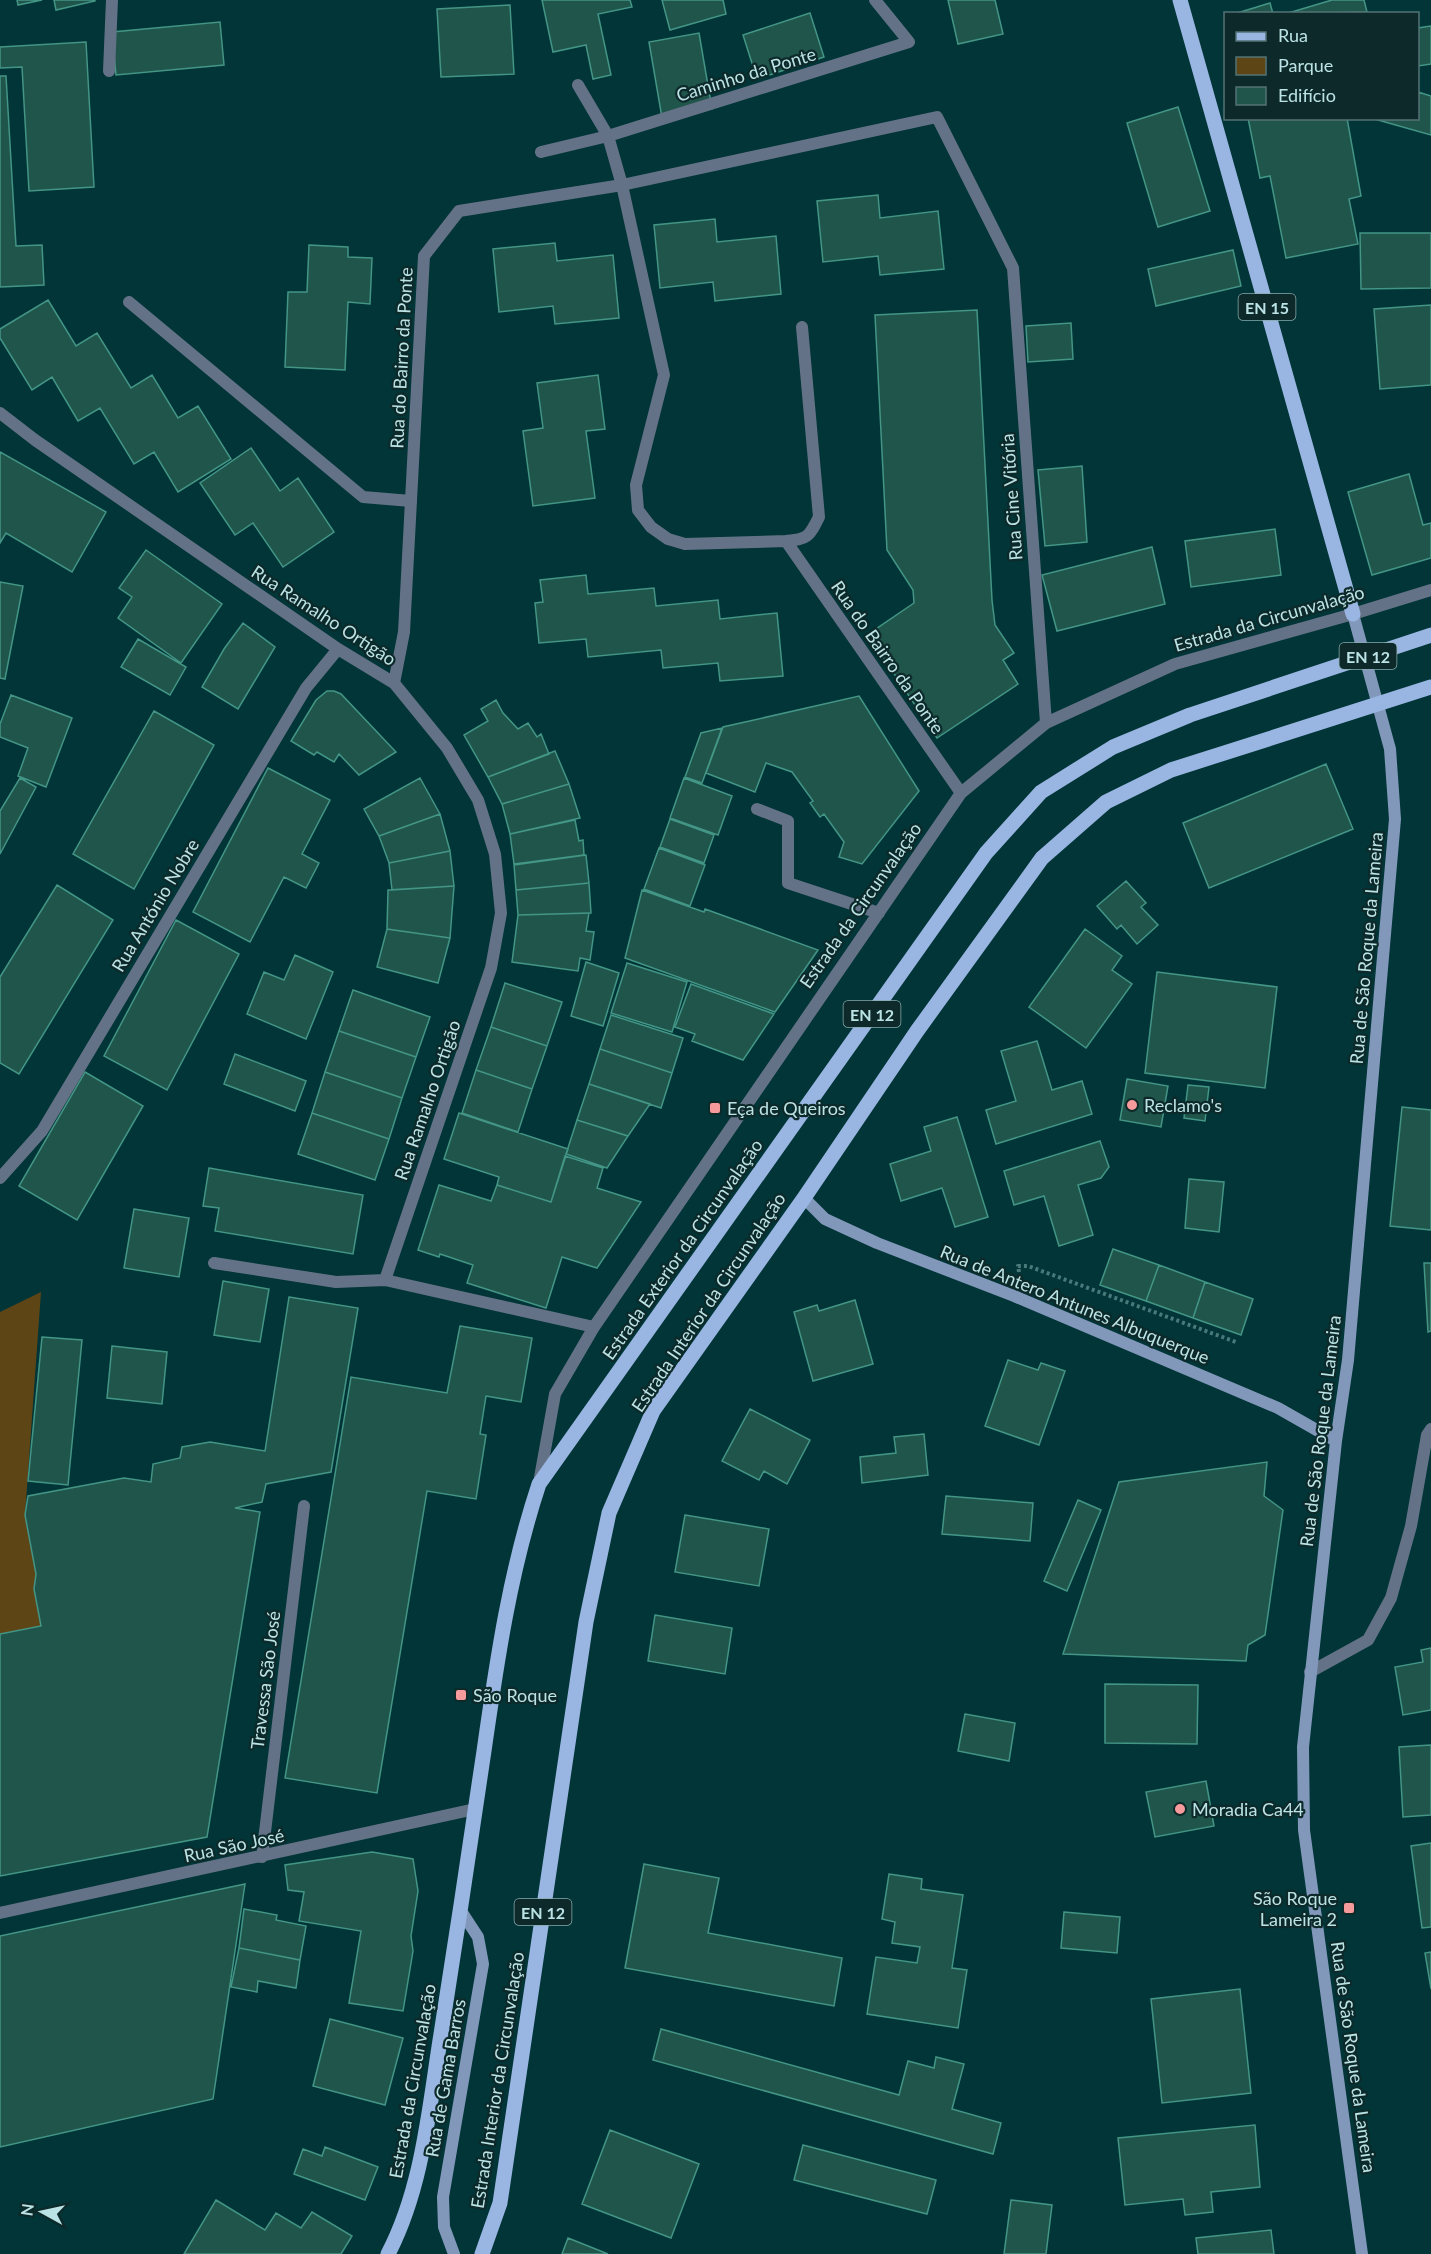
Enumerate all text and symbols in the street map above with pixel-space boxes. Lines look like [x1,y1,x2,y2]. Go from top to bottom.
legend [1224,12,1419,120]
text: Rua [1278,24,1308,46]
street label: Caminho da Ponte [673,42,819,106]
text: Parque [1278,54,1333,76]
text: Edifício [1278,84,1336,106]
street label: Rua do Bairro da Ponte [385,267,417,449]
road number: EN 15 [1238,294,1296,320]
street label: Rua Cine Vitória [996,433,1026,561]
street label: Rua Ramalho Ortigão [248,560,400,670]
street label: Rua do Bairro da Ponte [827,576,949,738]
street label: Estrada da Circunvalação [1171,580,1367,656]
road number: EN 12 [1340,643,1396,669]
street label: Estrada da Circunvalação [794,818,926,992]
street label: Rua de São Roque da Lameira [1345,831,1387,1065]
street label: Rua António Nobre [107,835,203,975]
road number: EN 12 [844,1001,900,1027]
street label: Rua Ramalho Ortigão [389,1017,465,1183]
place label: Reclamo's [1144,1094,1222,1116]
place label: Eça de Queiros [727,1097,846,1119]
marker: Reclamo's [1125,1098,1139,1112]
marker: Eça de Queiros [708,1101,722,1115]
street label: Estrada Exterior da Circunvalação [597,1134,767,1364]
street label: Estrada Interior da Circunvalação [626,1188,790,1416]
street label: Rua de Antero Antunes Albuquerque [937,1240,1213,1368]
street label: Rua de São Roque da Lameira [1295,1314,1345,1548]
street label: Travessa São José [246,1610,284,1750]
place label: São Roque [473,1684,557,1706]
marker: São Roque [454,1688,468,1702]
place label: Moradia Ca44 [1192,1798,1304,1820]
marker: Moradia Ca44 [1173,1802,1187,1816]
street label: Rua São José [182,1824,286,1866]
place label: São Roque Lameira 2 [1253,1887,1337,1930]
road number: EN 12 [514,1899,572,1925]
marker: São Roque Lameira 2 [1342,1901,1356,1915]
street label: Rua de São Roque da Lameira [1327,1940,1381,2174]
street label: Estrada Interior da Circunvalação [466,1950,528,2210]
street label: Estrada da Circunvalação [384,1982,440,2180]
street label: Rua de Gama Barros [420,1997,470,2159]
north arrow [12,2182,72,2242]
text: N [16,2202,37,2217]

